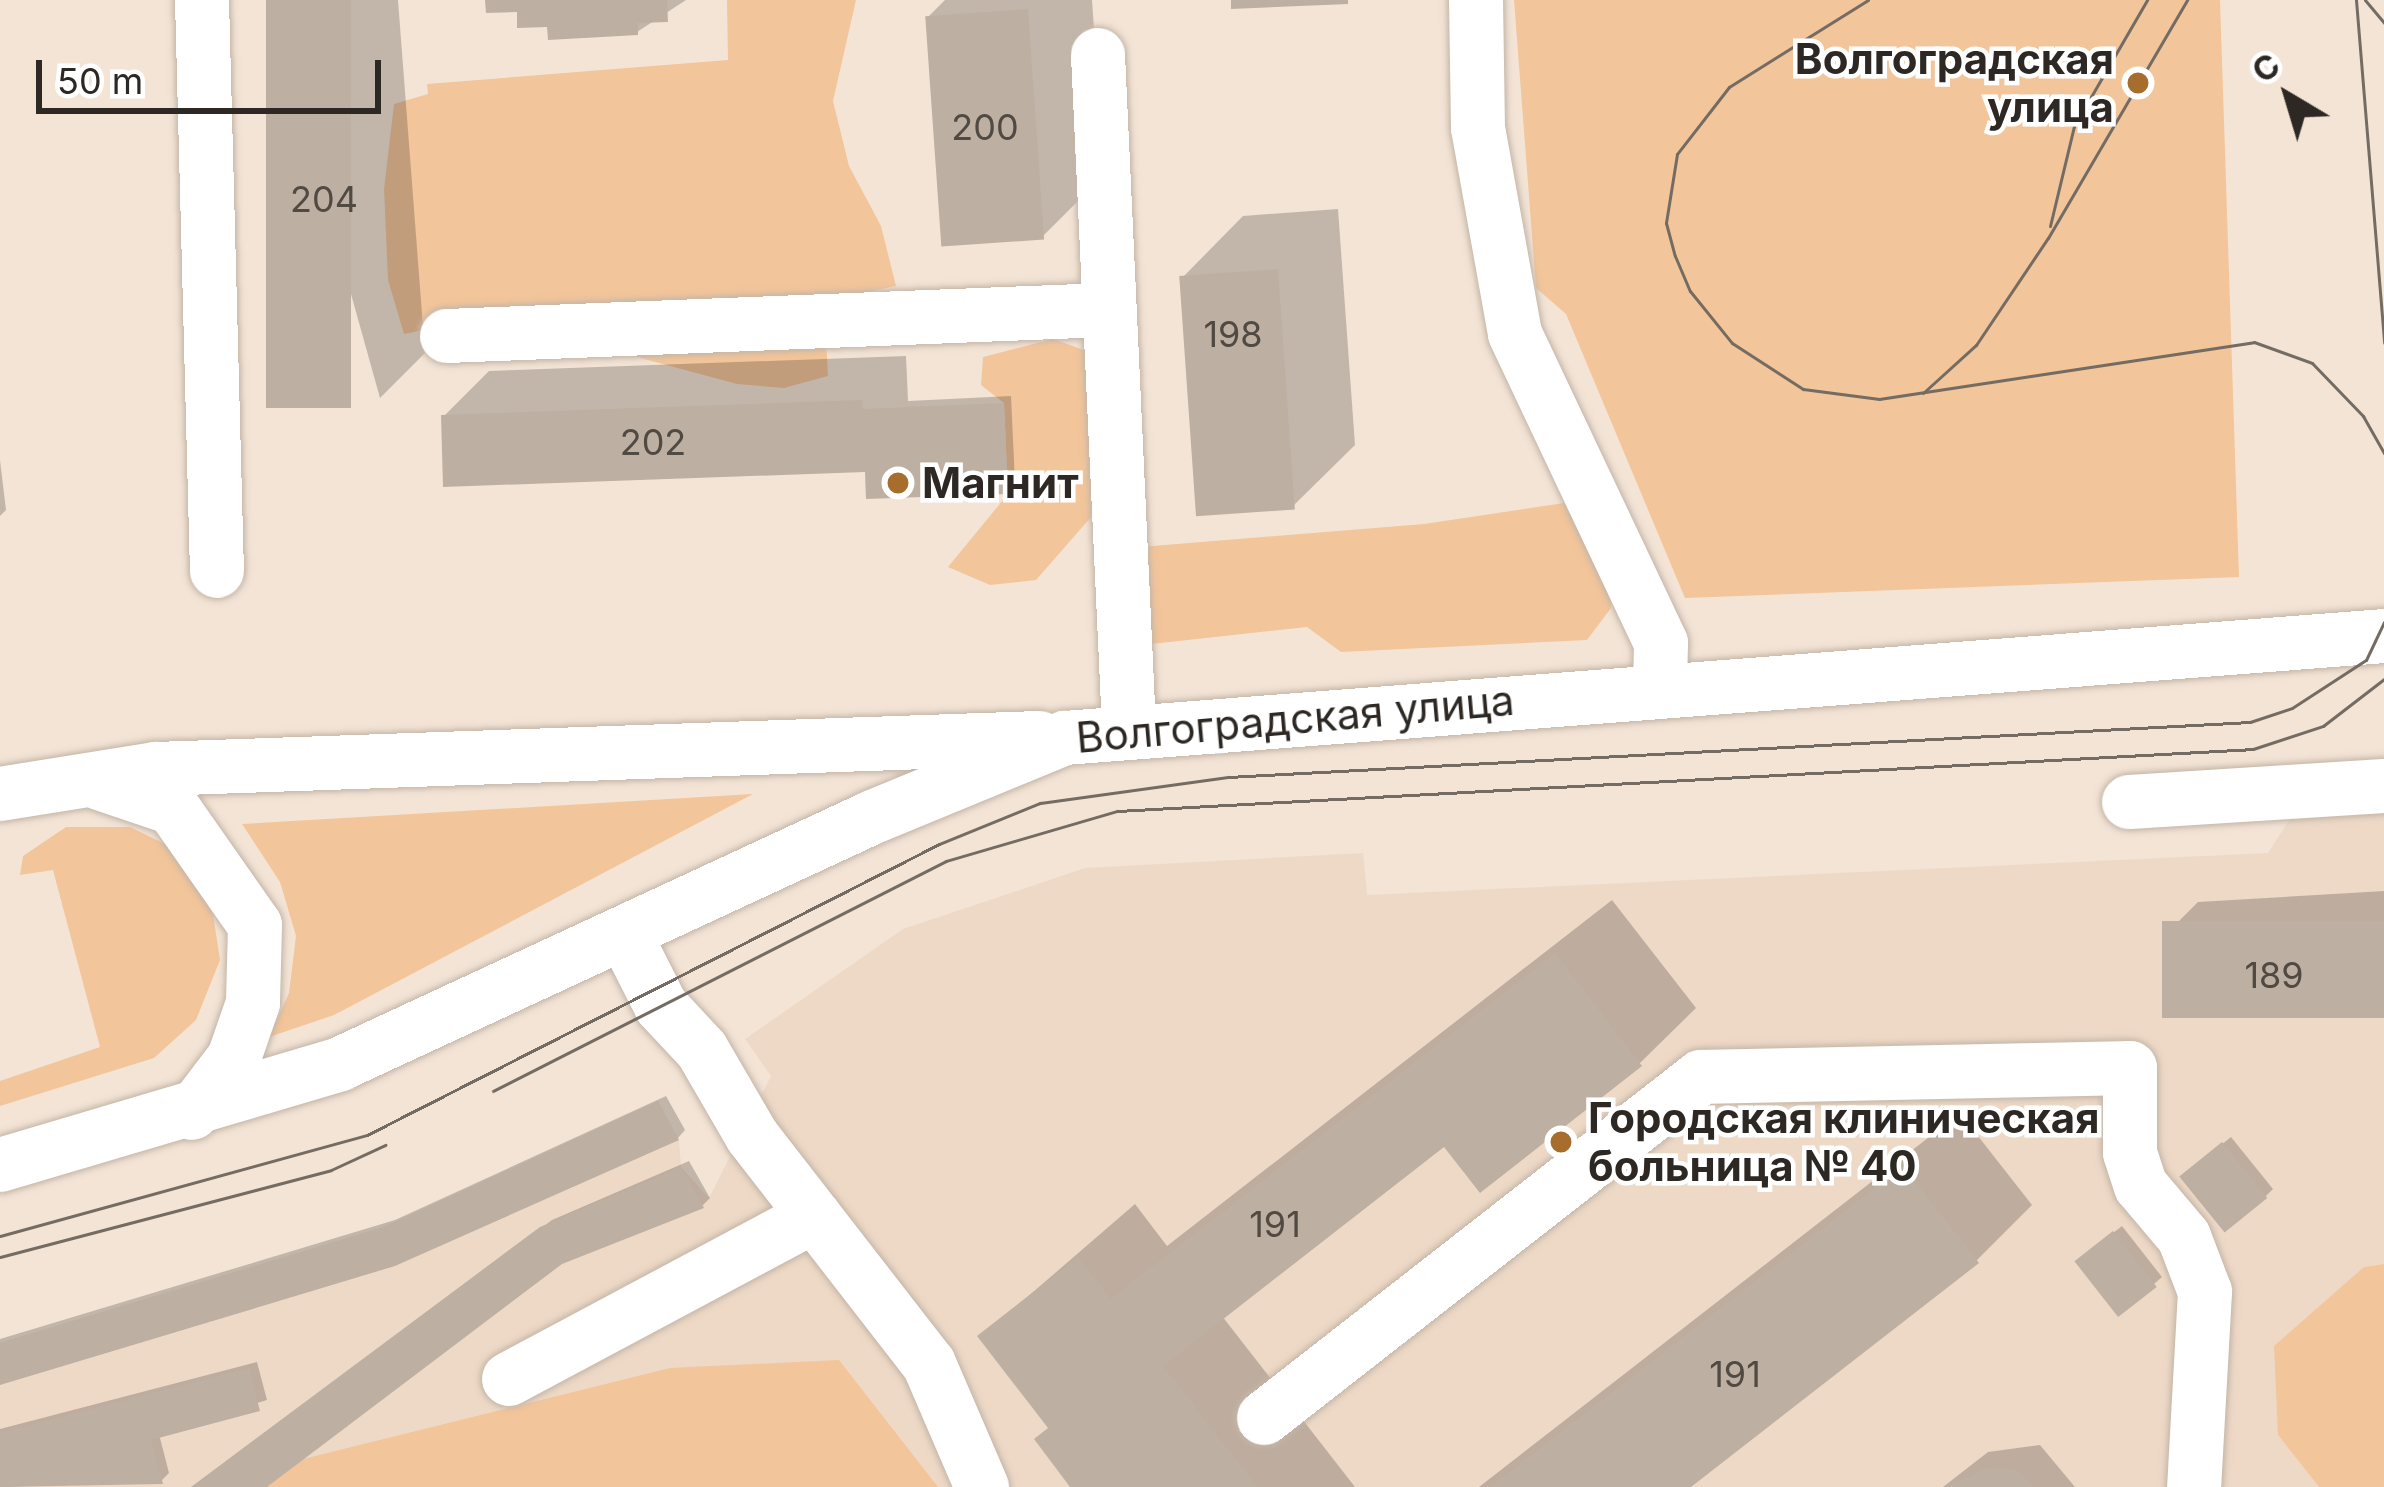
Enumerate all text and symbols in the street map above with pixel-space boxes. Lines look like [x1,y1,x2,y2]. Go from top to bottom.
place label: Волгоградская улица [1795,34,2114,132]
scale bar [42,36,387,110]
north arrow [2228,36,2348,156]
text: С [2244,44,2288,91]
text: 50 m [57,59,143,103]
marker: Волгоградская улица [2125,70,2151,96]
house number: 200 [951,106,1019,150]
house number: 204 [290,178,358,222]
house number: 198 [1203,313,1263,357]
house number: 202 [620,421,686,465]
place label: Магнит [922,458,1079,508]
marker: Магнит [885,470,911,496]
street label: Волгоградская улица [1074,675,1516,763]
house number: 189 [2244,954,2304,998]
place label: Городская клиническая больница № 40 [1588,1093,2099,1192]
marker: Городская клиническая больница № 40 [1545,1126,1577,1158]
house number: 191 [1249,1203,1301,1247]
house number: 191 [1709,1353,1761,1397]

